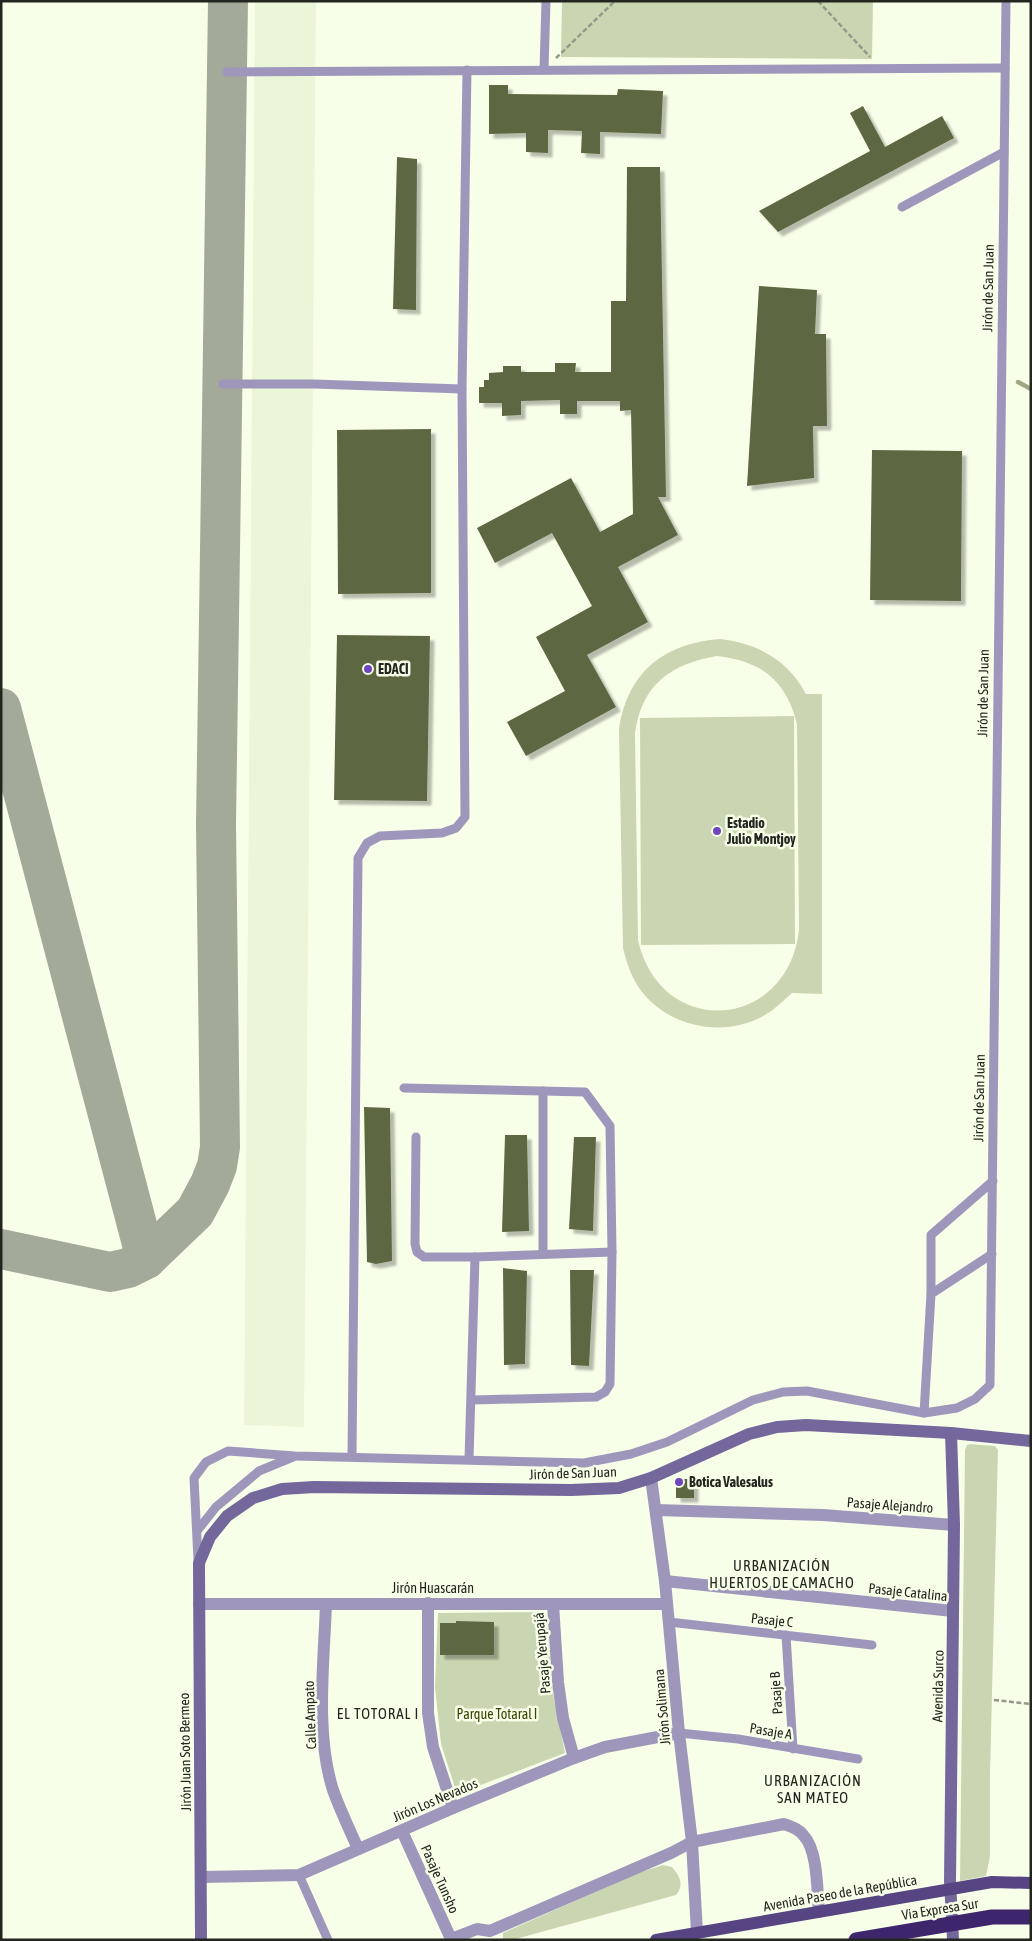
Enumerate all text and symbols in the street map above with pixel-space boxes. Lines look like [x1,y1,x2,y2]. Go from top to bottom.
street label: Jirón de San Juan [979,244,997,332]
street label: Jirón de San Juan [974,649,992,737]
place label: EDACI [378,661,409,677]
marker: EDACI [362,663,374,675]
place label: Estadio Julio Montjoy [726,815,796,847]
marker: Estadio Julio Montjoy [711,825,723,837]
street label: Jirón de San Juan [970,1054,988,1142]
street label: Jirón de San Juan [529,1463,617,1483]
place label: Botica Valesalus [689,1474,773,1490]
marker: Botica Valesalus [673,1476,685,1488]
street label: Pasaje Alejandro [846,1494,934,1516]
district label: URBANIZACIÓN HUERTOS DE CAMACHO [709,1557,855,1591]
street label: Jirón Huascarán [392,1580,474,1596]
street label: Pasaje Catalina [868,1580,948,1604]
street label: Pasaje C [750,1610,795,1630]
street label: Pasaje Yerupajá [530,1612,554,1694]
street label: Avenida Surco [929,1650,947,1722]
street label: Jirón Solimana [651,1668,673,1746]
street label: Pasaje B [767,1671,785,1715]
street label: Calle Ampato [301,1680,319,1750]
street label: Jirón Juan Soto Bermeo [176,1693,194,1811]
district label: EL TOTORAL I [337,1705,419,1722]
park label: Parque Totaral I [457,1706,537,1722]
street label: Pasaje A [749,1720,794,1742]
district label: URBANIZACIÓN SAN MATEO [764,1772,862,1806]
street label: Jirón Los Nevados [390,1775,480,1825]
street label: Pasaje Tunsho [418,1842,462,1916]
street label: Avenida Paseo de la República [762,1872,918,1914]
street label: Via Expresa Sur [901,1895,980,1923]

